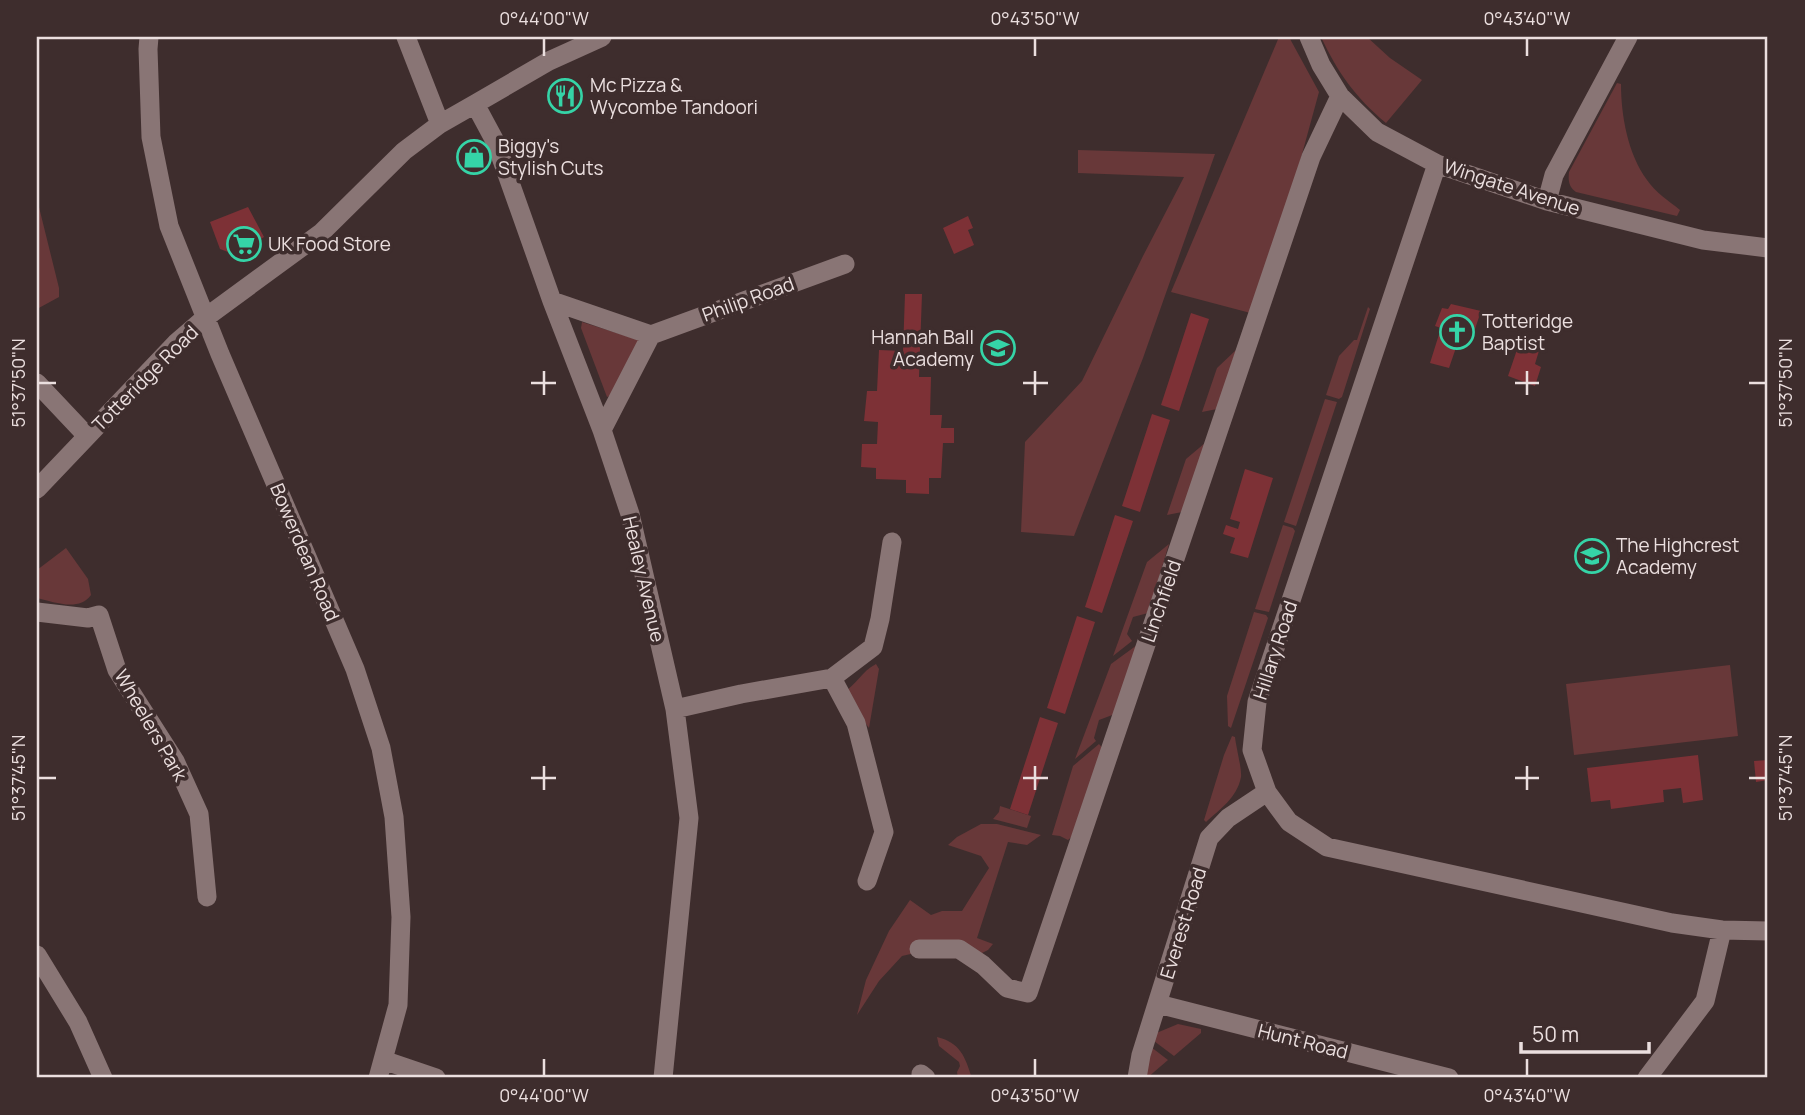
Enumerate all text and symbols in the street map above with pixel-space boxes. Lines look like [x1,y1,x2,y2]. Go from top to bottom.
text: 0°44'00"W [499,6,589,30]
text: 0°43'50"W [991,6,1080,30]
text: 0°43'40"W [1484,6,1571,30]
place label: Mc Pizza & Wycombe Tandoori [590,72,758,120]
restaurant icon: Mc Pizza & Wycombe Tandoori [546,77,584,115]
place label: Biggy's Stylish Cuts [498,133,603,181]
shop icon: Biggy's Stylish Cuts [455,138,493,176]
street label: Wingate Avenue [1440,153,1584,221]
supermarket icon: UK Food Store [225,225,263,263]
place label: UK Food Store [268,231,391,257]
street label: Philip Road [698,270,798,328]
place label: Totteridge Baptist [1482,308,1573,356]
church icon: Totteridge Baptist [1438,313,1476,351]
street label: Totteridge Road [86,319,204,437]
place label: Hannah Ball Academy [871,324,974,372]
school or university icon: Hannah Ball Academy [979,329,1017,367]
text: 51°37'50"N [6,338,30,428]
text: 51°37'50"N [1773,338,1797,428]
street label: Bowerdean Road [264,479,346,625]
street label: Healey Avenue [617,513,671,645]
place label: The Highcrest Academy [1616,532,1739,580]
school or university icon: The Highcrest Academy [1573,537,1611,575]
street label: Linchfield [1135,556,1187,646]
street label: Hillary Road [1247,597,1303,703]
street label: Wheelers Park [109,664,194,786]
text: 51°37'45"N [6,735,30,821]
text: 51°37'45"N [1773,735,1797,821]
street label: Everest Road [1154,864,1212,982]
scale bar [1521,1010,1649,1054]
street label: Hunt Road [1255,1017,1351,1065]
text: 50 m [1532,1020,1579,1048]
text: 0°44'00"W [499,1083,589,1107]
text: 0°43'50"W [991,1083,1080,1107]
text: 0°43'40"W [1484,1083,1571,1107]

